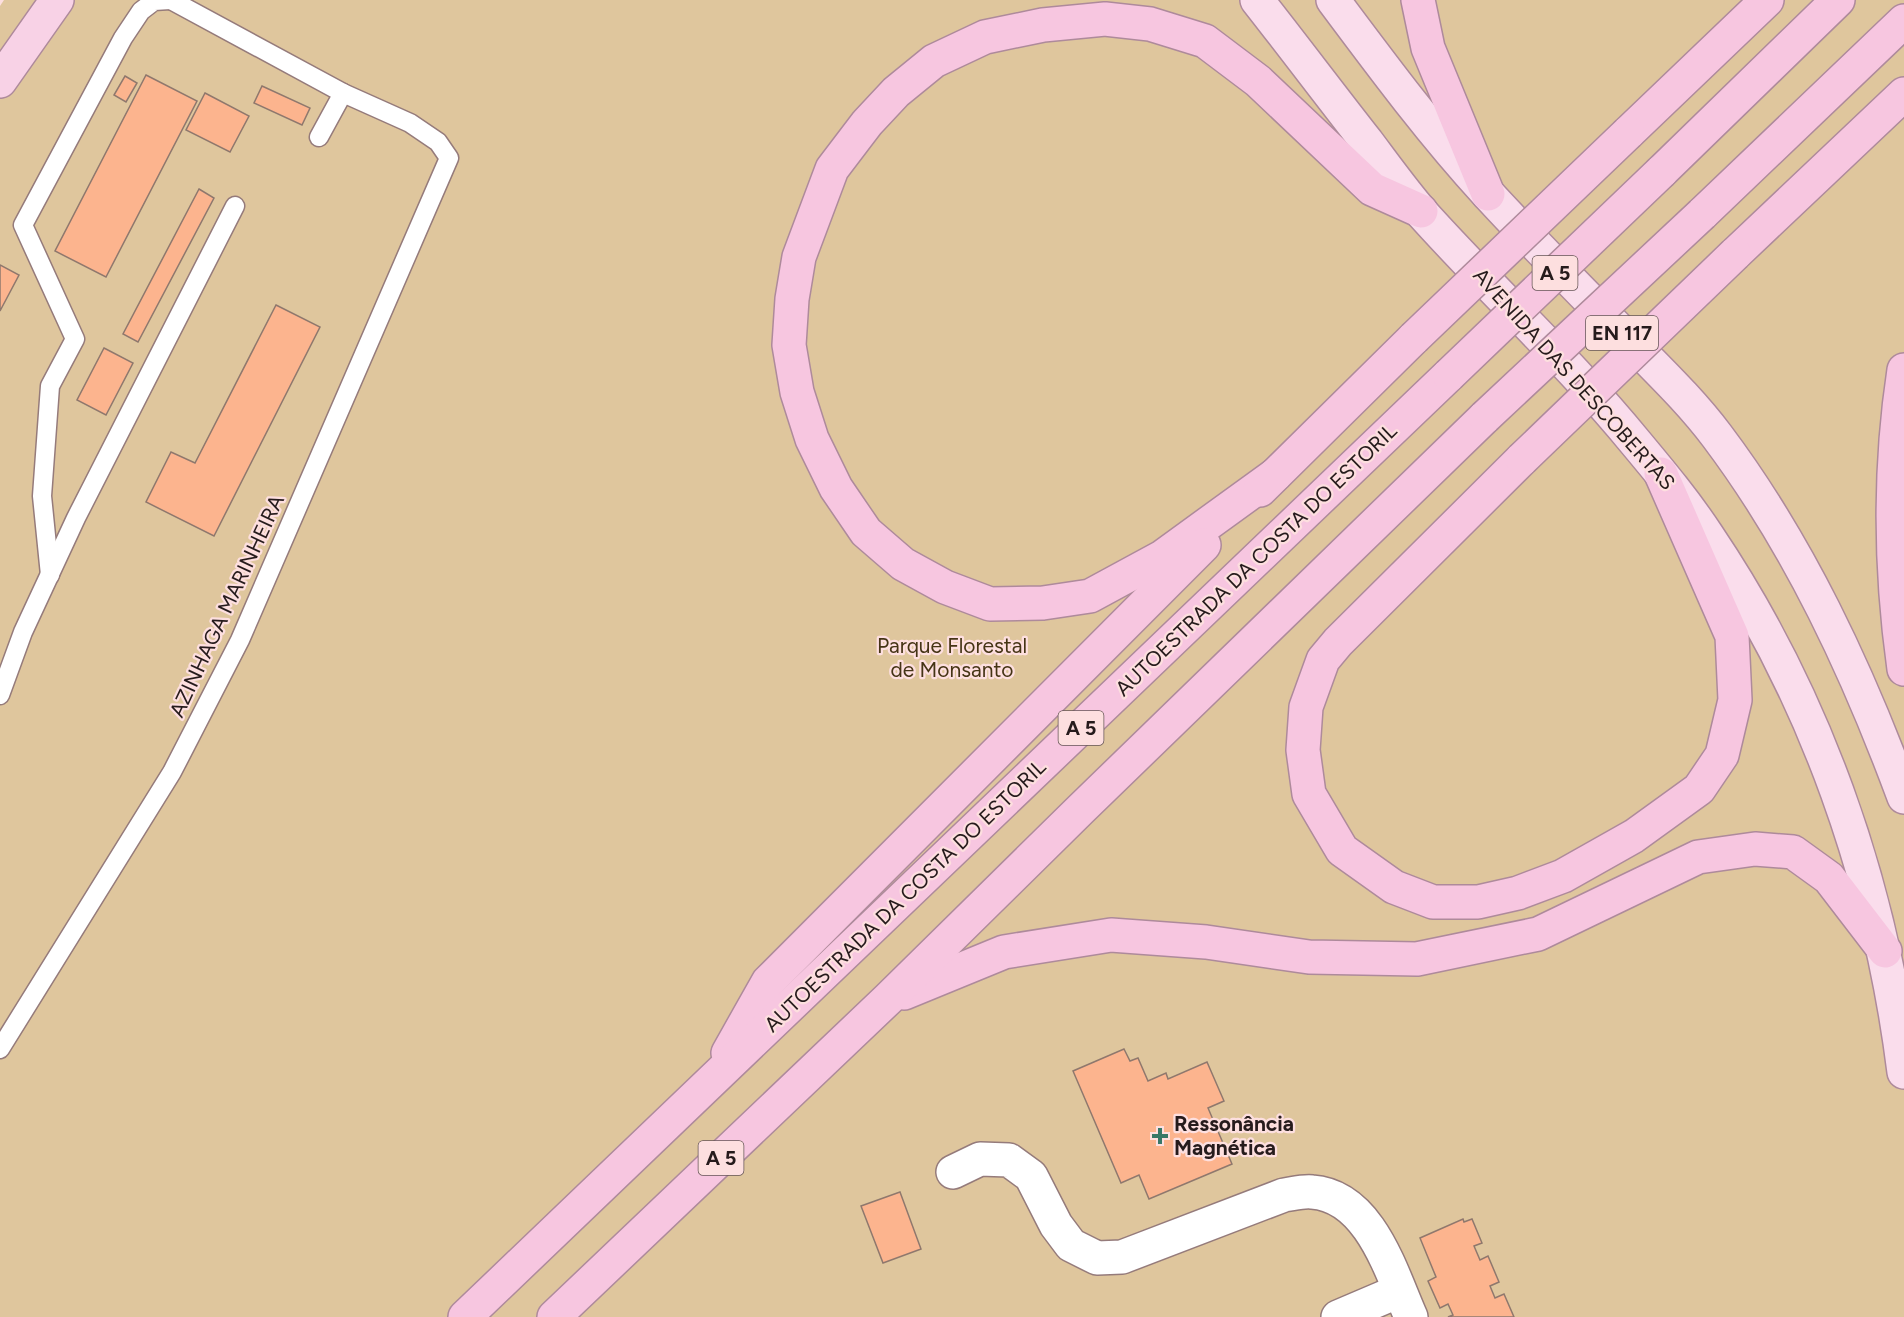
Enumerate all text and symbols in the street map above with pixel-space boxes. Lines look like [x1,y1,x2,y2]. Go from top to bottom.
road number: A 5 [1532,256,1578,290]
street label: AVENIDA DAS DESCOBERTAS [1468,263,1681,495]
road number: EN 117 [1586,316,1658,350]
street label: AUTOESTRADA DA COSTA DO ESTORIL [1110,418,1402,701]
street label: AZINHAGA MARINHEIRA [164,491,289,721]
park label: Parque Florestal de Monsanto [877,633,1027,682]
road number: A 5 [1058,711,1104,745]
street label: AUTOESTRADA DA COSTA DO ESTORIL [759,754,1051,1037]
place label: Ressonância Magnética [1174,1111,1294,1160]
marker: Ressonância Magnética [1151,1127,1169,1145]
road number: A 5 [698,1141,744,1175]

